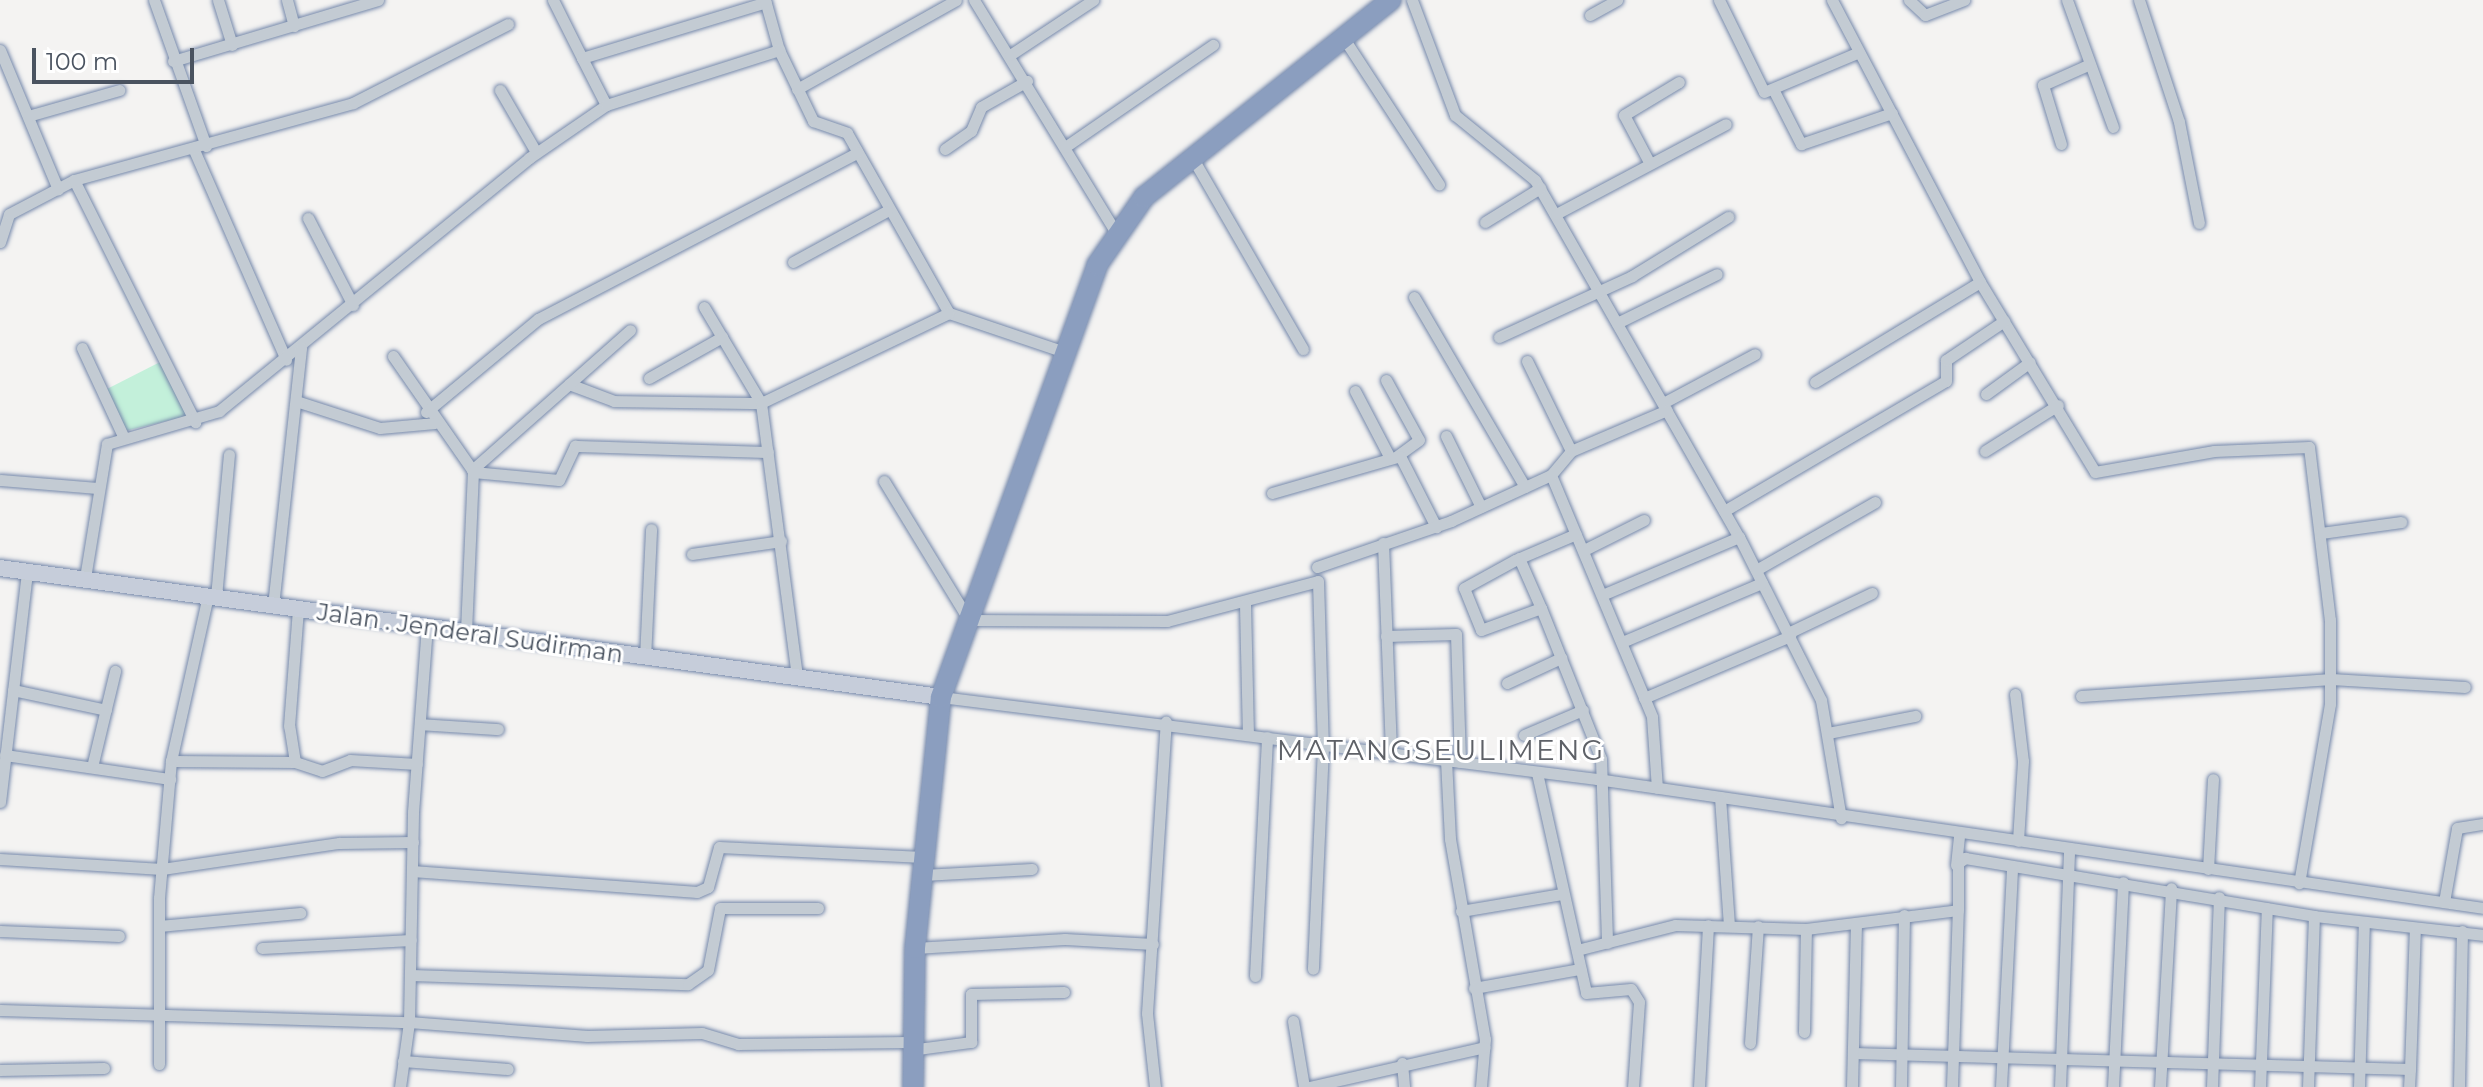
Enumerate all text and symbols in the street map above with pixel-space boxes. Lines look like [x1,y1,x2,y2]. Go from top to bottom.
scale bar [36,32,198,82]
text: 100 m [46,47,118,76]
street label: Jalan . Jenderal Sudirman [315,597,625,669]
district label: MATANGSEULIMENG [1277,733,1605,767]

